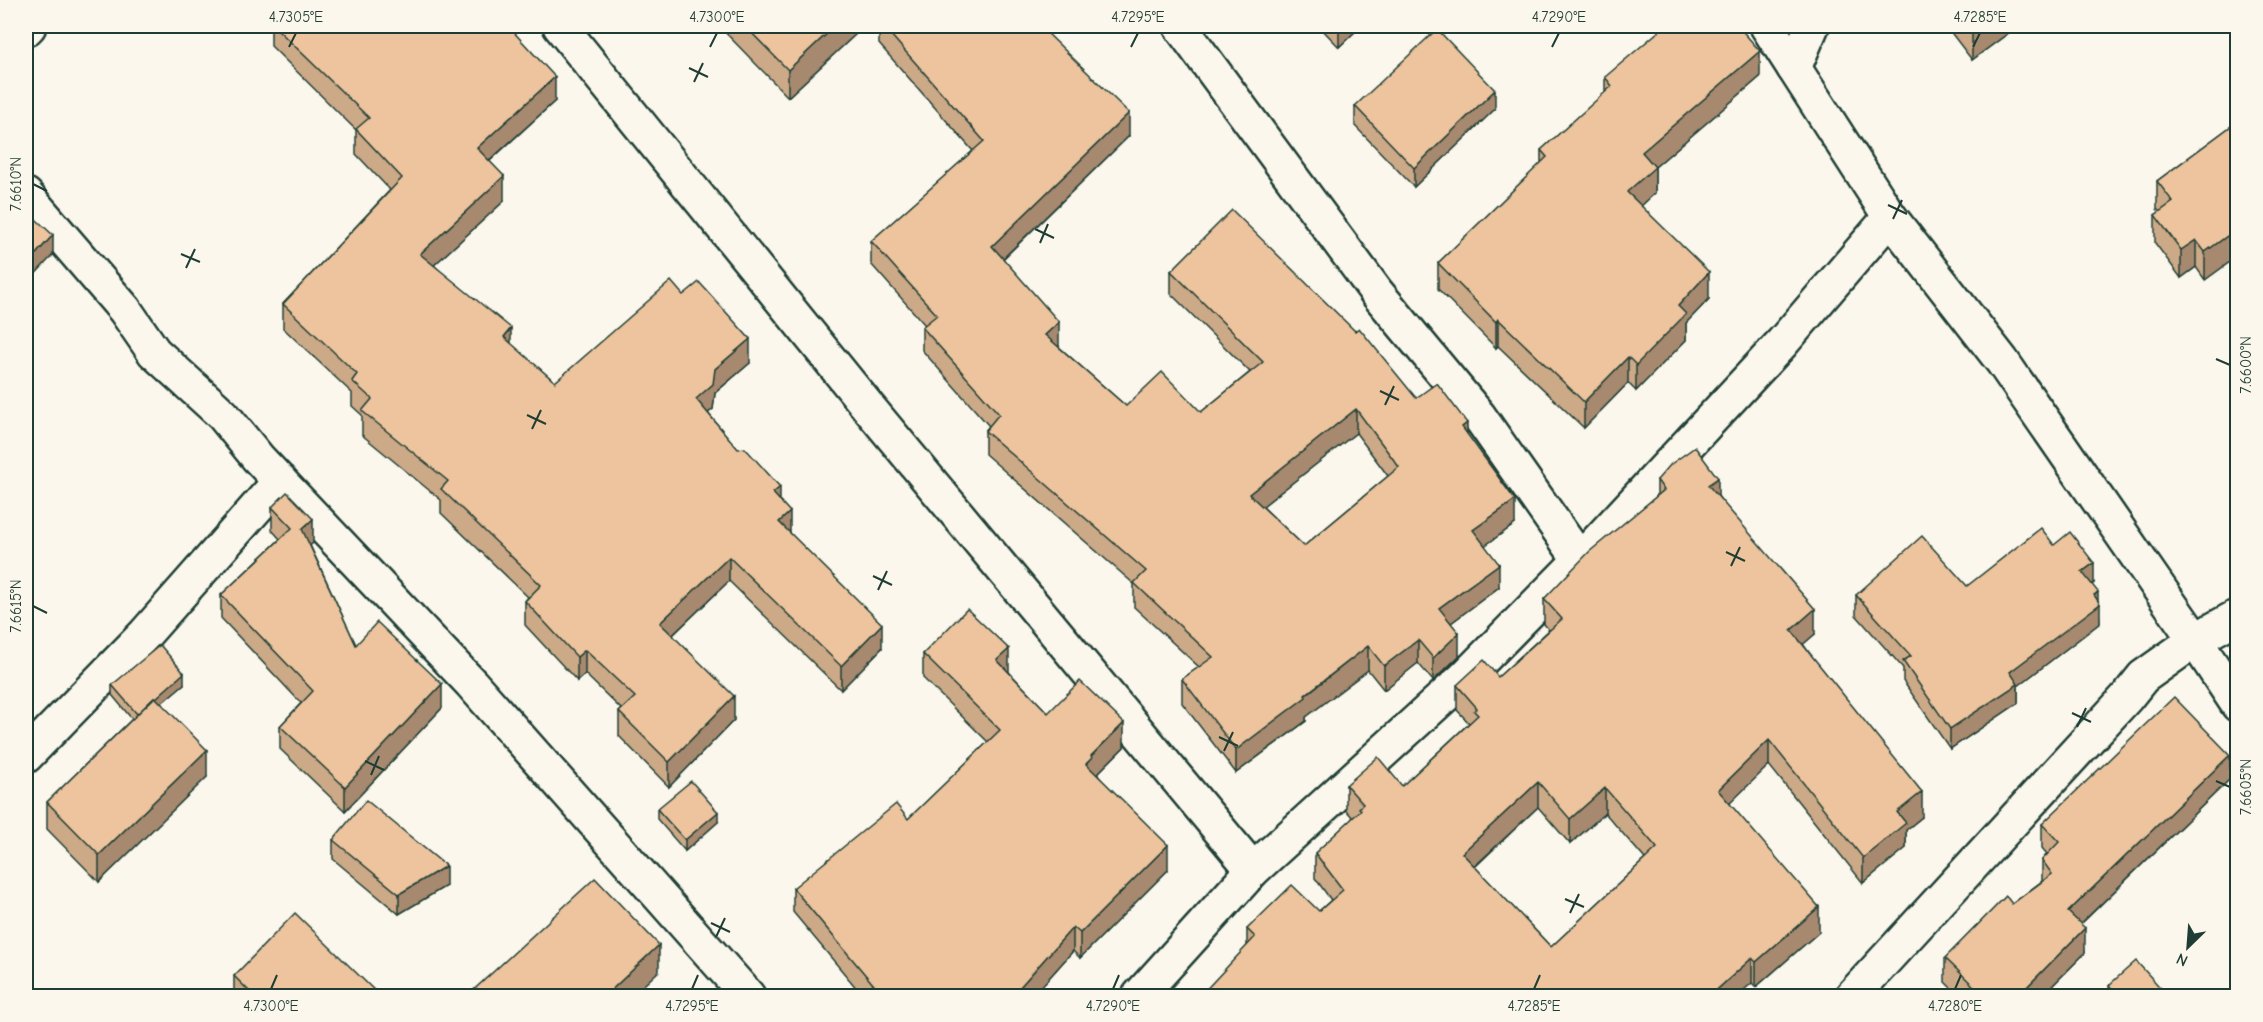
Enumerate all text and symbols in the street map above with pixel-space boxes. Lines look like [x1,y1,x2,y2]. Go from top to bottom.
text: 4.7305°E [269,8,323,26]
text: 4.7300°E [689,8,745,26]
text: 4.7295°E [1111,8,1165,26]
text: 4.7290°E [1532,8,1586,26]
text: 4.7285°E [1953,8,2007,26]
text: 7.6610°N [7,157,25,211]
text: 7.6600°N [2237,336,2255,394]
text: 7.6615°N [7,579,25,633]
text: 7.6605°N [2237,759,2255,815]
north arrow [2158,917,2218,977]
text: N [2174,949,2191,970]
text: 4.7300°E [243,997,299,1015]
text: 4.7295°E [665,997,719,1015]
text: 4.7290°E [1086,997,1140,1015]
text: 4.7285°E [1507,997,1561,1015]
text: 4.7280°E [1928,997,1982,1015]

